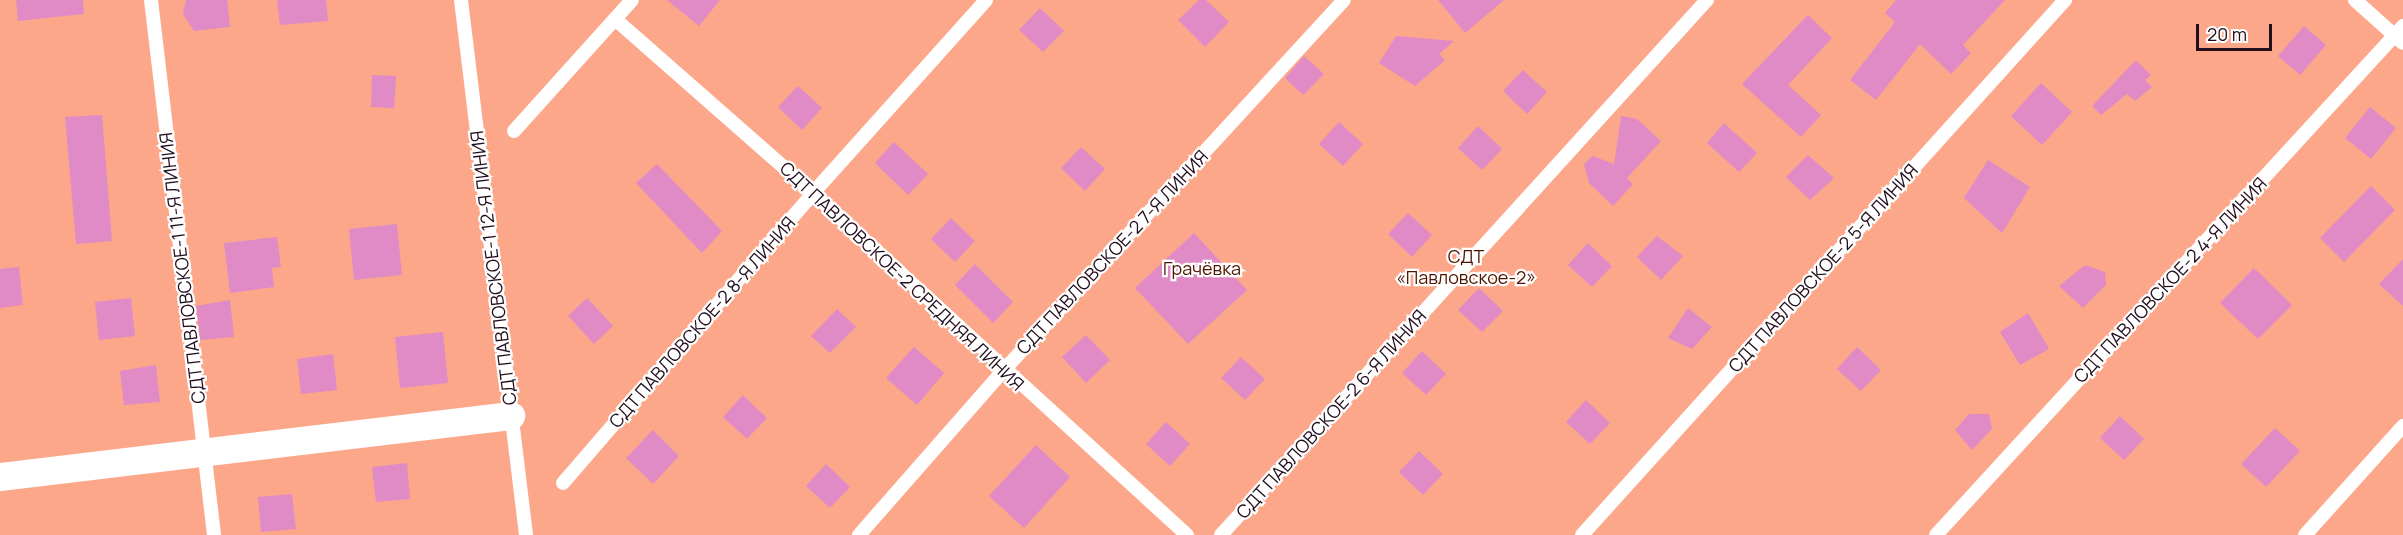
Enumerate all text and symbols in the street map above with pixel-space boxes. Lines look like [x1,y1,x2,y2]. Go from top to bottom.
scale bar [2199,12,2276,50]
text: 20 m [2207,22,2247,46]
street label: СДТ ПАВЛОВСКОЕ-1 12-Я ЛИНИЯ [465,129,521,407]
street label: СДТ ПАВЛОВСКОЕ-1 11-Я ЛИНИЯ [155,131,209,405]
street label: СДТ ПАВЛОВСКОЕ-2 7-Я ЛИНИЯ [1012,145,1212,359]
street label: СДТ ПАВЛОВСКОЕ-2 СРЕДНЯЯ ЛИНИЯ [775,157,1029,395]
street label: СДТ ПАВЛОВСКОЕ-2 5-Я ЛИНИЯ [1724,159,1922,377]
street label: СДТ ПАВЛОВСКОЕ-2 4-Я ЛИНИЯ [2069,173,2271,387]
street label: СДТ ПАВЛОВСКОЕ-2 8-Я ЛИНИЯ [604,212,800,432]
park label: СДТ «Павловское-2» [1396,246,1536,288]
park label: Грачёвка [1163,257,1241,279]
street label: СДТ ПАВЛОВСКОЕ-2 6-Я ЛИНИЯ [1231,305,1431,523]

